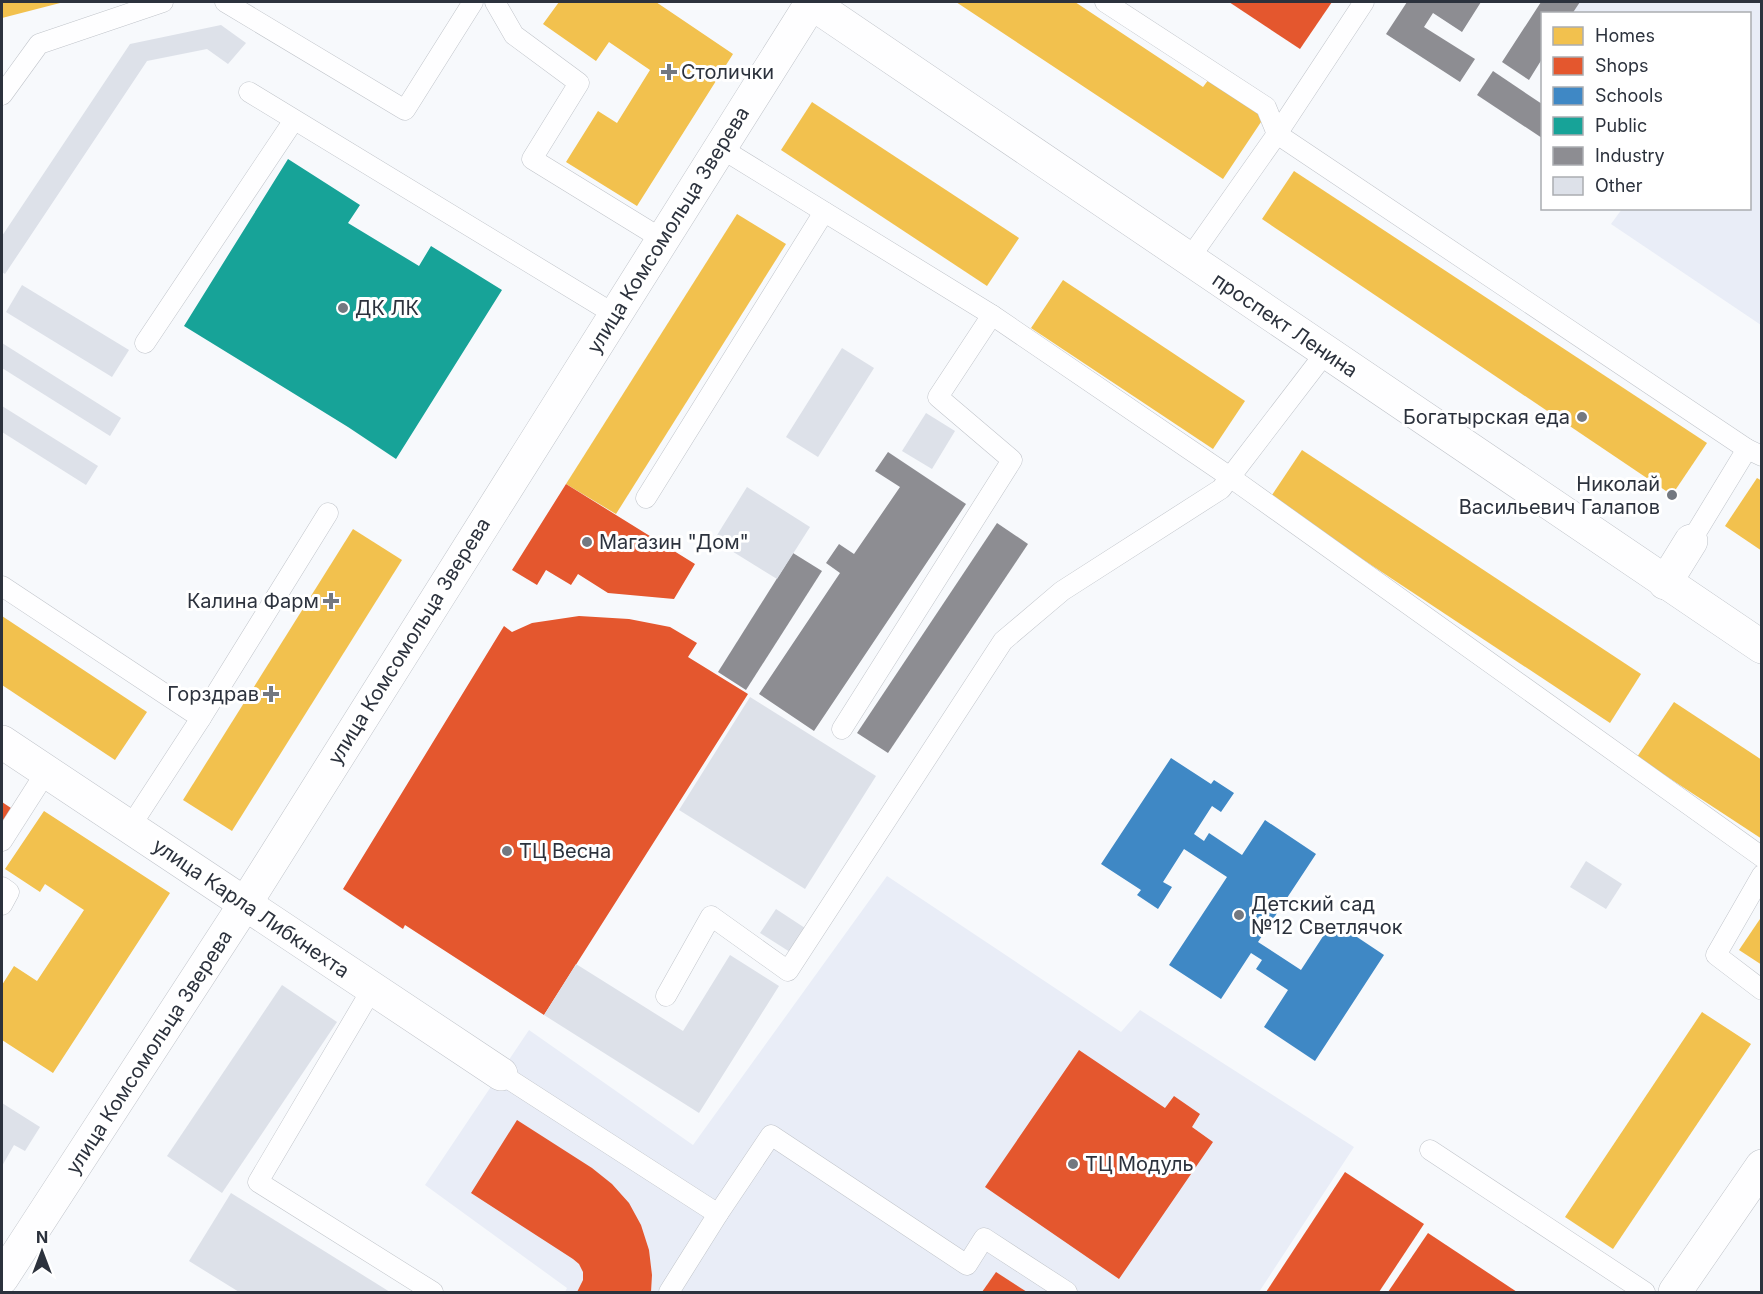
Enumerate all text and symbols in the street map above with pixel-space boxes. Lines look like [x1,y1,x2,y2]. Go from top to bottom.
legend [1541,12,1751,210]
text: Homes [1595,25,1655,46]
text: Shops [1595,55,1649,76]
place label: Столички [681,60,774,84]
marker: Столички [662,65,676,79]
text: Schools [1595,85,1663,106]
street label: улица Комсомольца Зверева [582,102,754,358]
text: Public [1595,115,1647,136]
text: Industry [1595,145,1665,166]
text: Other [1595,175,1643,196]
street label: проспект Ленина [1208,268,1362,382]
place label: ДК ЛК [355,296,419,320]
marker: ДК ЛК [336,301,350,315]
place label: Богатырская еда [1403,405,1570,429]
marker: Богатырская еда [1575,410,1589,424]
place label: Николай Васильевич Галапов [1459,472,1660,519]
marker: Николай Васильевич Галапов [1665,488,1679,502]
street label: улица Комсомольца Зверева [323,513,495,769]
place label: Магазин "Дом" [599,530,749,554]
marker: Магазин "Дом" [580,535,594,549]
place label: Калина Фарм [187,589,319,613]
marker: Калина Фарм [324,594,338,608]
place label: Горздрав [167,682,259,706]
marker: Горздрав [264,687,278,701]
street label: улица Карла Либкнехта [148,833,354,983]
place label: ТЦ Весна [519,839,611,863]
marker: ТЦ Весна [500,844,514,858]
place label: Детский сад №12 Светлячок [1251,892,1403,939]
marker: Детский сад №12 Светлячок [1232,908,1246,922]
street label: улица Комсомольца Зверева [61,925,237,1179]
place label: ТЦ Модуль [1085,1152,1194,1176]
marker: ТЦ Модуль [1066,1157,1080,1171]
north arrow [12,1222,72,1282]
text: N [36,1227,48,1247]

